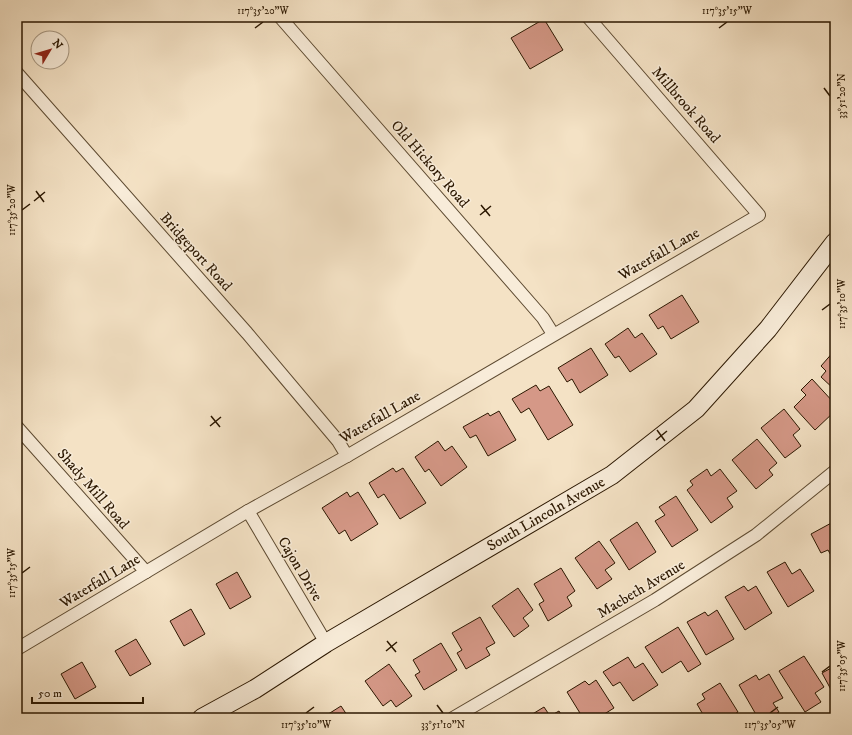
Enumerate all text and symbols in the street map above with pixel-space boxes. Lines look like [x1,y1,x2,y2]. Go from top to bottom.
text: 117°35'20"W [237,5,290,17]
text: 117°35'15"W [702,5,753,17]
north arrow [30,30,70,70]
text: N [49,37,65,52]
street label: Millbrook Road [648,63,725,148]
text: 33°51'20"N [836,73,848,119]
street label: Old Hickory Road [387,116,474,212]
text: 117°35'20"W [6,183,18,236]
street label: Bridgeport Road [156,209,237,296]
street label: Waterfall Lane [614,223,703,285]
text: 117°35'10"W [836,278,848,329]
street label: Waterfall Lane [335,386,424,448]
street label: Shady Mill Road [53,445,134,534]
street label: South Lincoln Avenue [484,472,608,556]
street label: Cajon Drive [273,533,327,605]
text: 117°35'15"W [6,547,18,598]
street label: Waterfall Lane [56,550,144,613]
street label: Macbeth Avenue [594,555,688,623]
text: 117°35'05"W [836,639,848,692]
scale bar [32,679,143,705]
text: 50 m [38,686,62,701]
text: 117°35'10"W [281,719,332,731]
text: 33°51'10"N [421,719,465,731]
text: 117°35'05"W [744,719,797,731]

